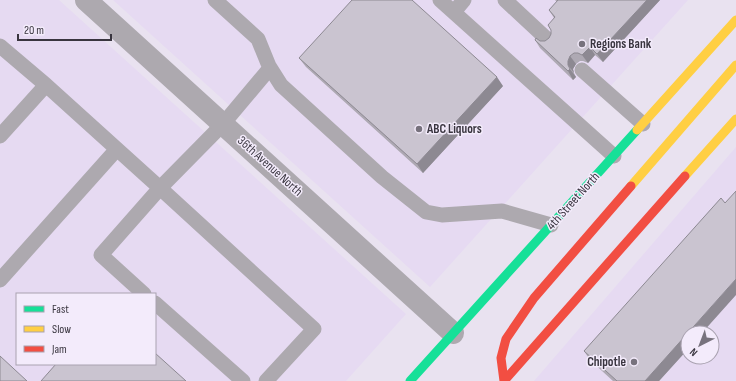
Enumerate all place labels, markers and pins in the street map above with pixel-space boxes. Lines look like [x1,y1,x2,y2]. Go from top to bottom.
place label: Regions Bank [590,36,652,52]
marker: Regions Bank [577,39,587,49]
place label: ABC Liquors [426,121,482,137]
marker: ABC Liquors [414,124,424,134]
place label: Chipotle [587,354,626,370]
marker: Chipotle [629,357,639,367]

